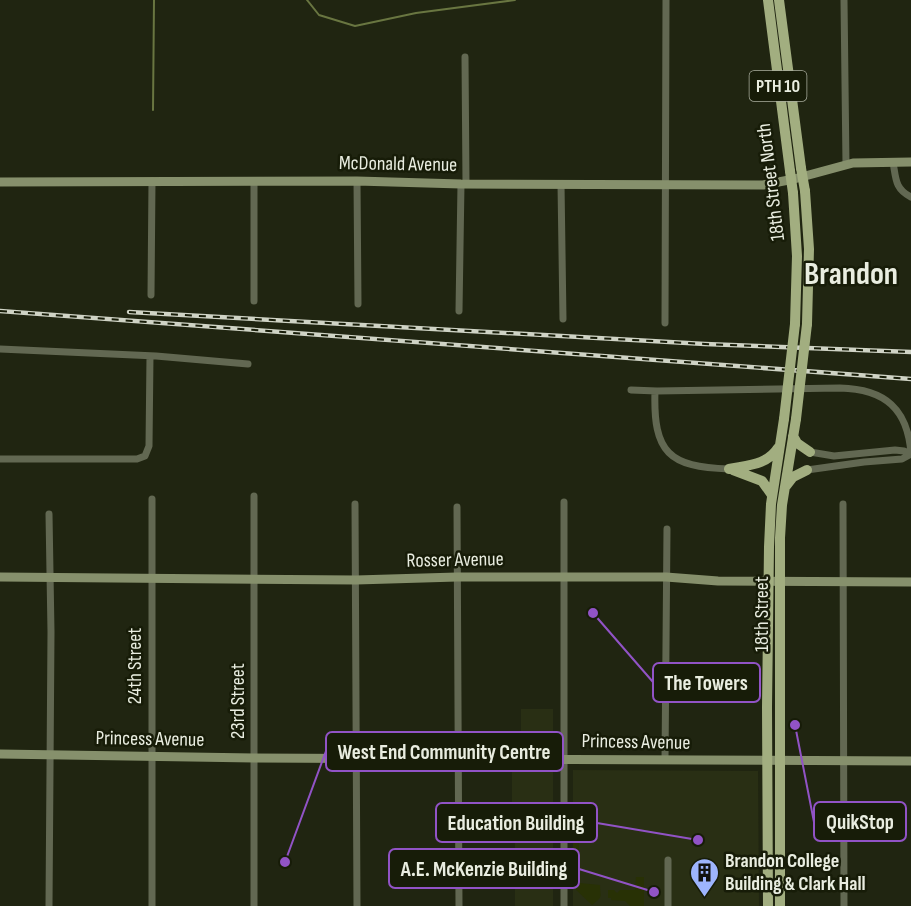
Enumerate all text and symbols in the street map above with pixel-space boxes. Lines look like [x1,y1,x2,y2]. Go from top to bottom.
road number: PTH 10 [750,71,806,101]
street label: 18th Street North [752,122,790,242]
street label: McDonald Avenue [339,151,457,177]
district label: Brandon [804,255,898,294]
street label: Rosser Avenue [406,547,504,573]
street label: 18th Street [750,576,774,652]
street label: 24th Street [123,628,147,704]
street label: 23rd Street [226,663,250,739]
callout: The Towers [653,663,760,702]
text: The Towers [664,671,748,696]
street label: Princess Avenue [95,726,205,752]
street label: Princess Avenue [581,729,691,755]
callout: West End Community Centre [326,732,563,771]
text: West End Community Centre [337,740,551,765]
callout: QuikStop [814,802,906,841]
callout: Education Building [436,803,597,842]
text: QuikStop [826,810,894,835]
text: Education Building [448,811,585,836]
callout: A.E. McKenzie Building [389,849,579,888]
place label: Brandon College Building & Clark Hall [725,849,866,896]
building icon: Brandon College Building & Clark Hall [688,856,720,898]
text: A.E. McKenzie Building [400,857,567,882]

